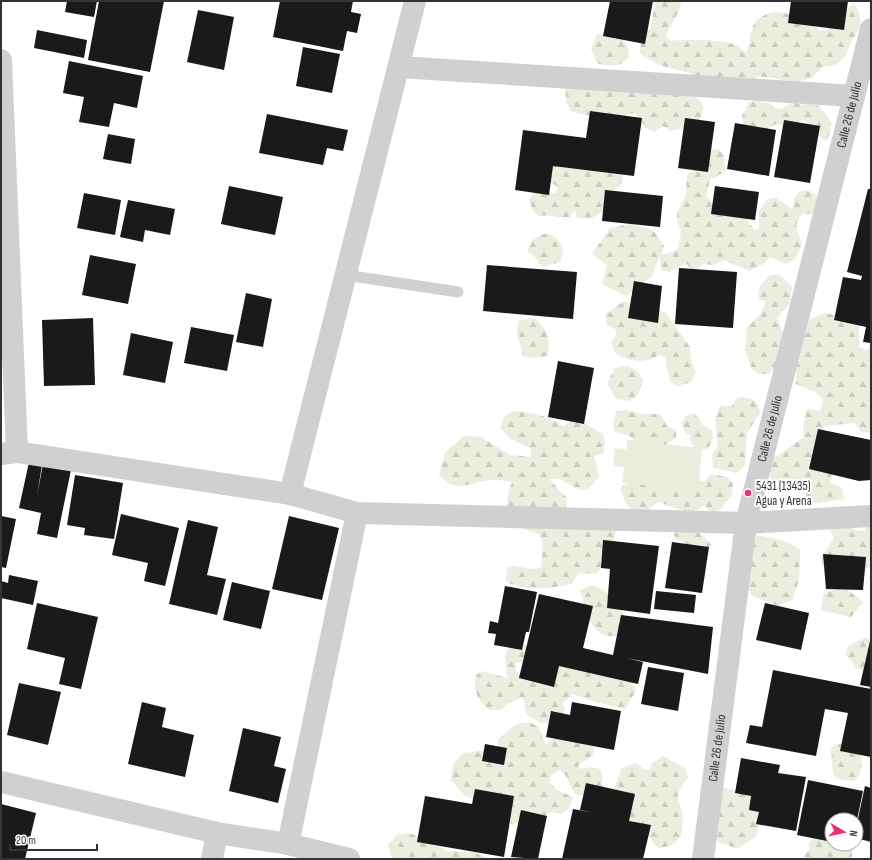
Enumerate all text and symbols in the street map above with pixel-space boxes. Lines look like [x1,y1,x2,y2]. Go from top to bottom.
street label: Calle 26 de Julio [833,80,865,149]
street label: Calle 26 de Julio [754,394,786,464]
place label: 5431 (13435) Agua y Arena [755,478,812,509]
marker: 5431 (13435) Agua y Arena [743,488,753,498]
street label: Calle 26 de Julio [705,713,729,783]
north arrow [824,812,864,852]
scale bar [10,826,97,852]
text: N [846,830,860,838]
text: 20 m [16,833,36,848]

